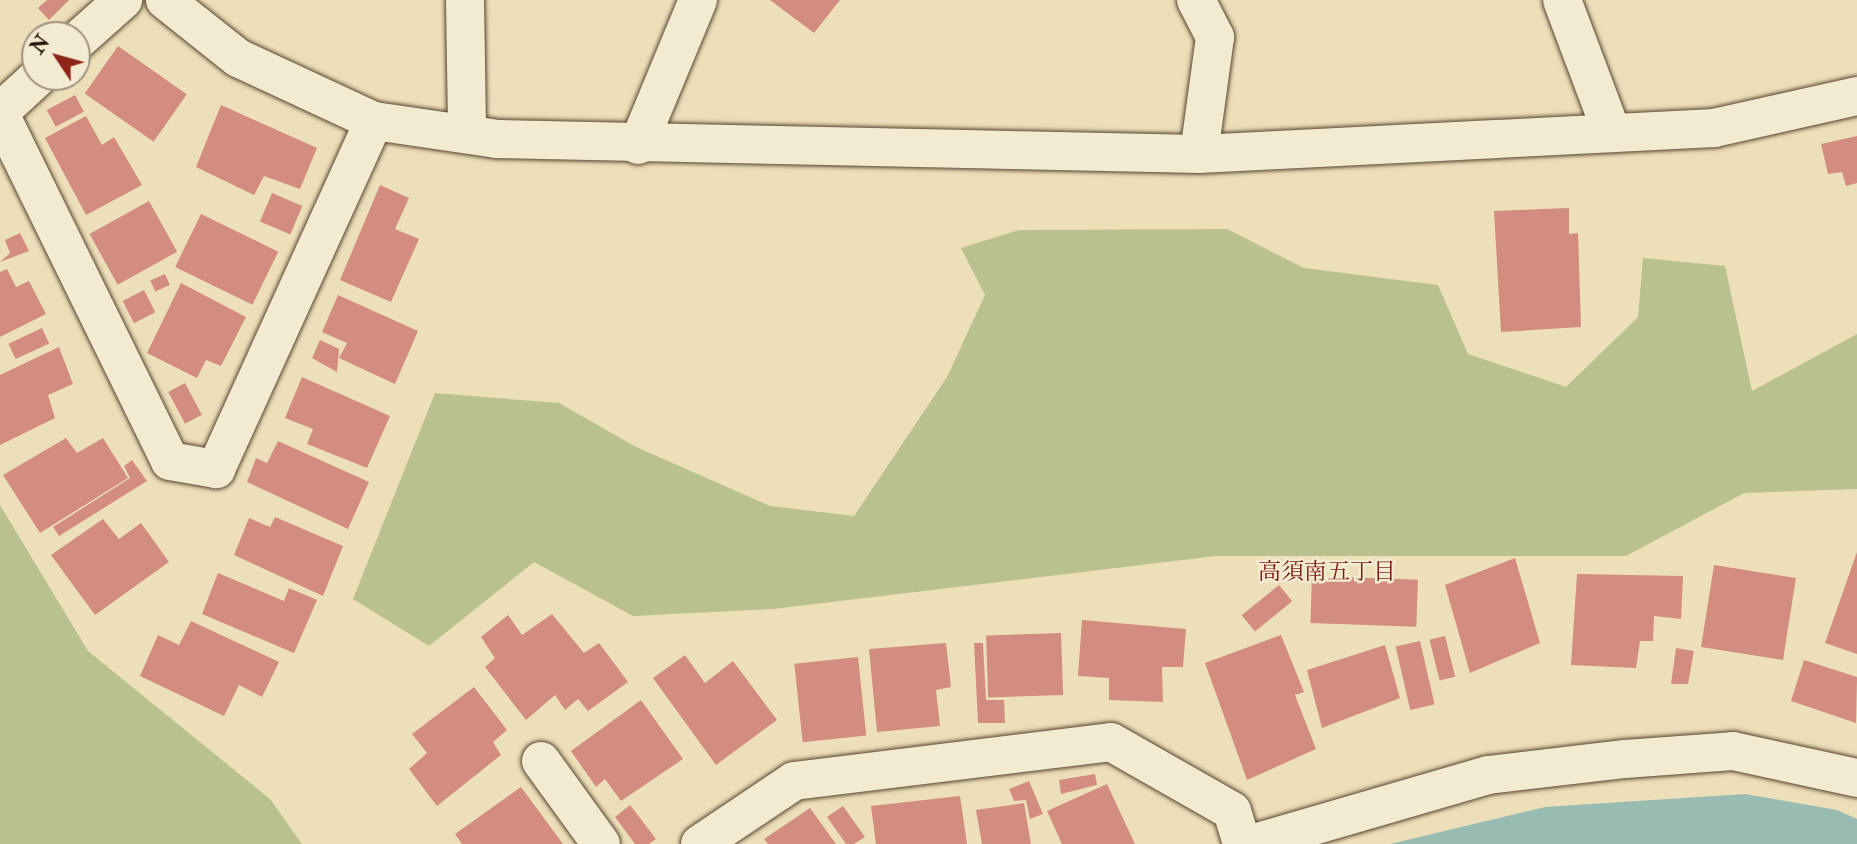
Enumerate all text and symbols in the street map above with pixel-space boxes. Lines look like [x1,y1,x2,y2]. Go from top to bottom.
north arrow [21,21,91,91]
text: N [26,31,55,59]
district label: 高須南五丁目 [1258,558,1396,586]

